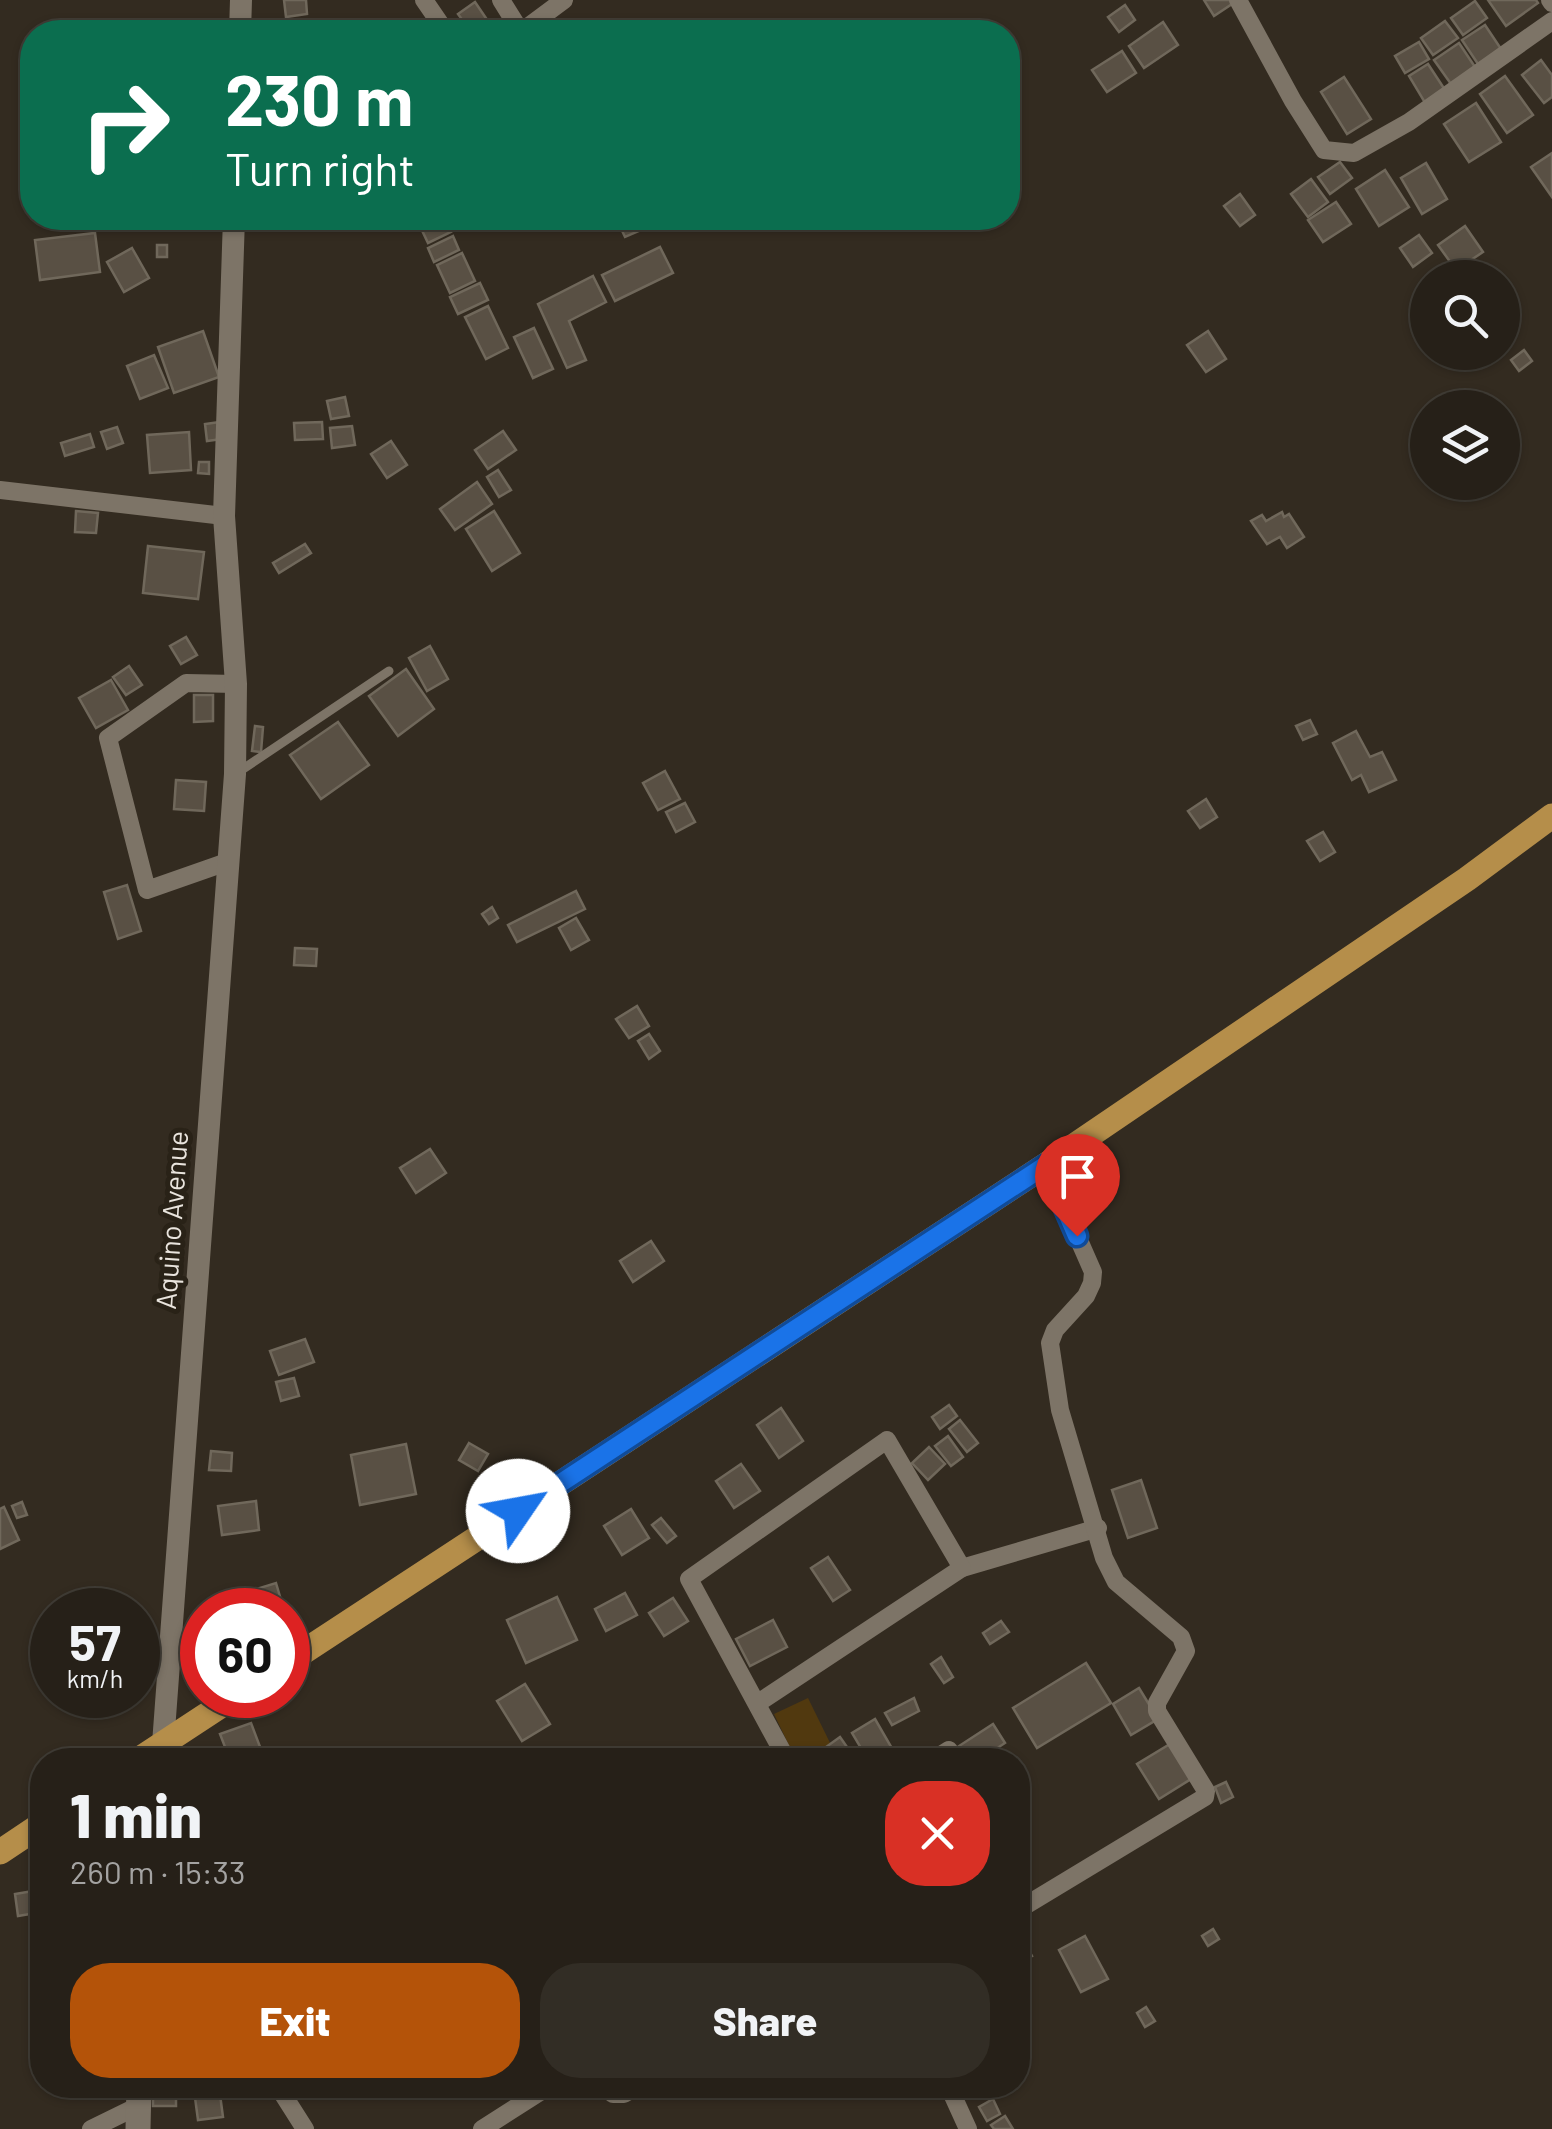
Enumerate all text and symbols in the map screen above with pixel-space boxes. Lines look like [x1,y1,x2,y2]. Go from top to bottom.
text: 230 m [225,56,413,140]
icon: right [60,60,190,190]
text: Turn right [225,141,415,195]
map controls [1410,260,1520,500]
button: search [1410,260,1520,370]
button: layers [1410,390,1520,500]
street label: Aquino Avenue [148,1130,194,1310]
pin [1035,1134,1120,1237]
icon: arrive [1050,1149,1105,1204]
position arrow [466,1459,570,1563]
speed limit sign: 60 [180,1588,310,1718]
text: 57 [69,1611,121,1671]
text: km/h [67,1663,123,1693]
text: 1 min [70,1778,202,1850]
button: close [885,1781,990,1886]
text: 260 m · 15:33 [70,1852,246,1890]
button: Exit [70,1963,520,2078]
button: Share [540,1963,990,2078]

